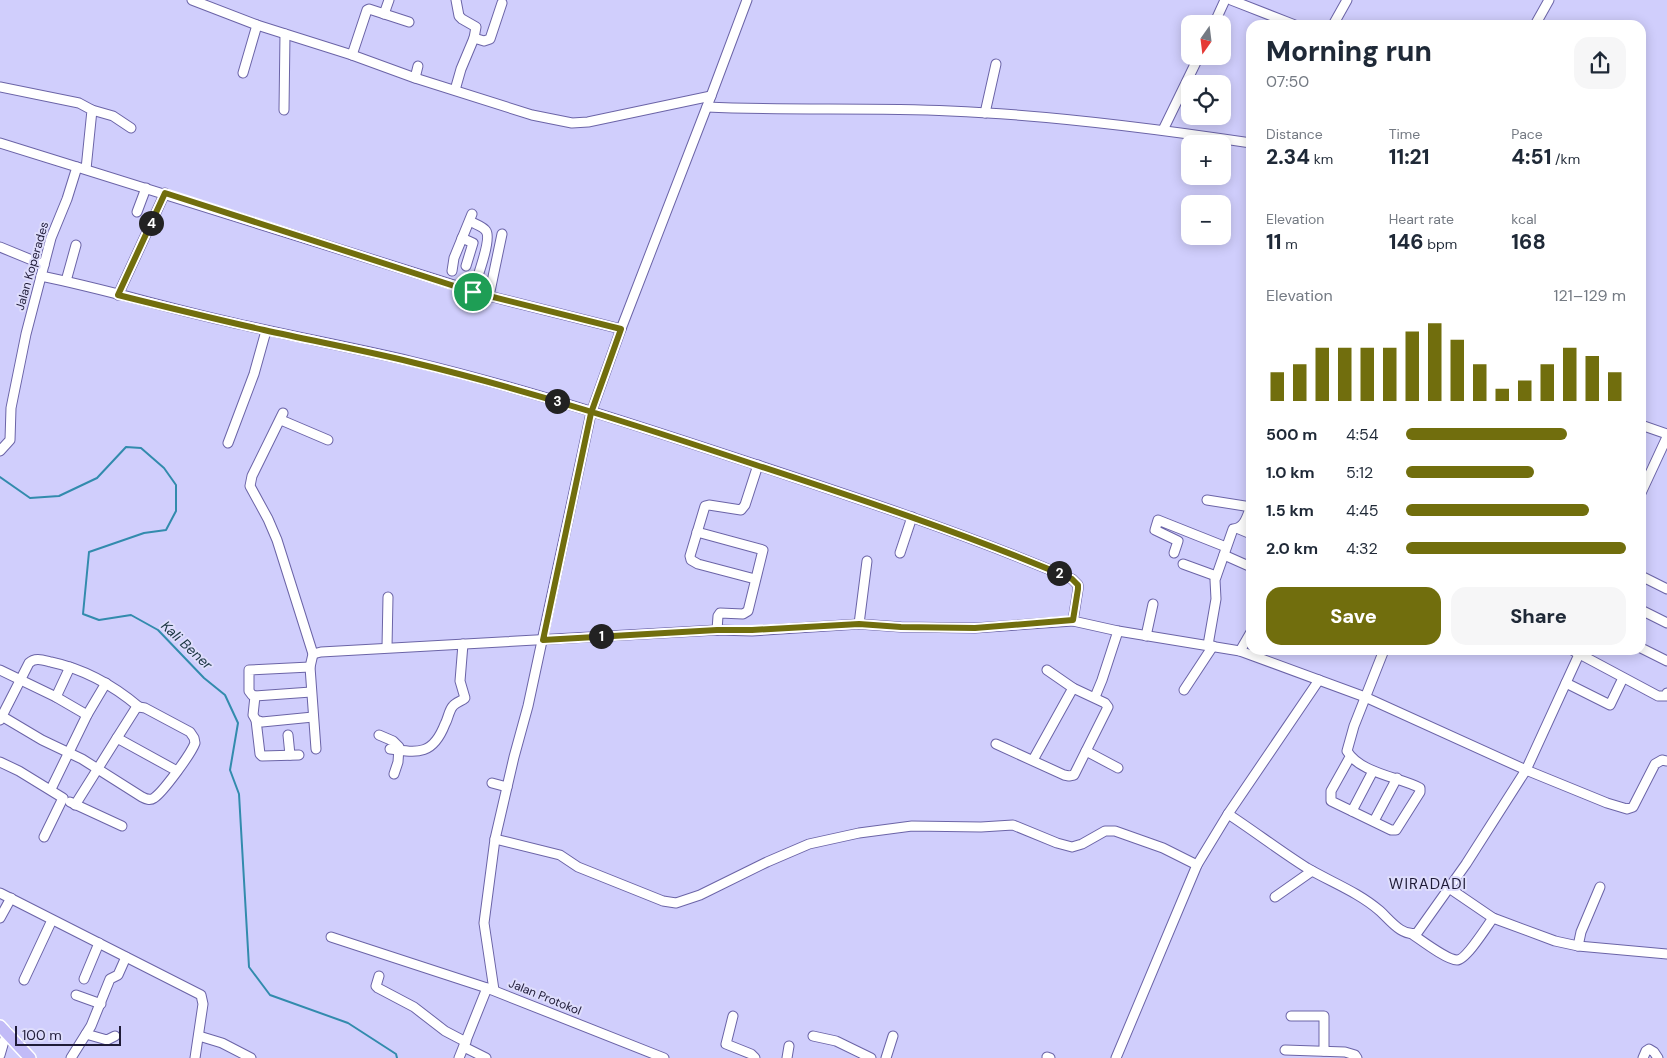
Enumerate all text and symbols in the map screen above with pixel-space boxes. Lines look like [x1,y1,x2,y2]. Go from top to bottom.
north arrow [1181,15,1231,65]
map controls [1181,15,1231,245]
text: Morning run [1266,33,1432,70]
button: share [1574,37,1626,89]
text: 07:50 [1266,71,1309,92]
button: locate [1181,75,1231,125]
text: Distance [1266,125,1323,143]
text: Time [1389,125,1420,143]
text: Pace [1511,125,1543,143]
button: + [1181,135,1231,185]
text: 2.34 [1266,143,1310,171]
text: 11:21 [1389,143,1430,171]
text: 4:51 [1511,143,1551,171]
text: km [1310,150,1333,168]
text: /km [1551,150,1580,168]
button: − [1181,195,1231,245]
pin: 4 [138,210,164,236]
text: Elevation [1266,210,1324,228]
text: Heart rate [1389,210,1454,228]
text: kcal [1511,210,1537,228]
text: 4 [147,214,156,232]
street label: Jalan Koperades [12,220,52,312]
text: 11 [1266,228,1282,256]
text: 146 [1389,228,1424,256]
text: 168 [1511,228,1546,256]
text: m [1282,235,1298,253]
text: bpm [1424,235,1457,253]
pin [452,271,494,313]
icon: arrive [459,278,487,306]
text: Elevation [1266,285,1333,306]
text: 121–129 m [1553,285,1626,306]
pin: 3 [544,388,570,414]
text: 3 [553,392,562,410]
text: 500 m [1266,424,1317,445]
text: 4:54 [1346,424,1378,445]
text: 1.0 km [1266,462,1315,483]
text: 5:12 [1346,462,1373,483]
text: 1.5 km [1266,500,1314,521]
text: 4:45 [1346,500,1378,521]
text: 2.0 km [1266,538,1318,559]
text: 4:32 [1346,538,1378,559]
pin: 2 [1046,560,1072,586]
text: 2 [1055,564,1064,582]
button: Save [1266,587,1441,645]
button: Share [1451,587,1626,645]
water label: Kali Bener [158,617,217,674]
pin: 1 [588,624,614,648]
text: 1 [599,627,604,645]
district label: WIRADADI [1389,874,1467,894]
street label: Jalan Protokol [506,975,584,1019]
scale bar [15,1023,121,1046]
text: 100 m [22,1026,62,1044]

